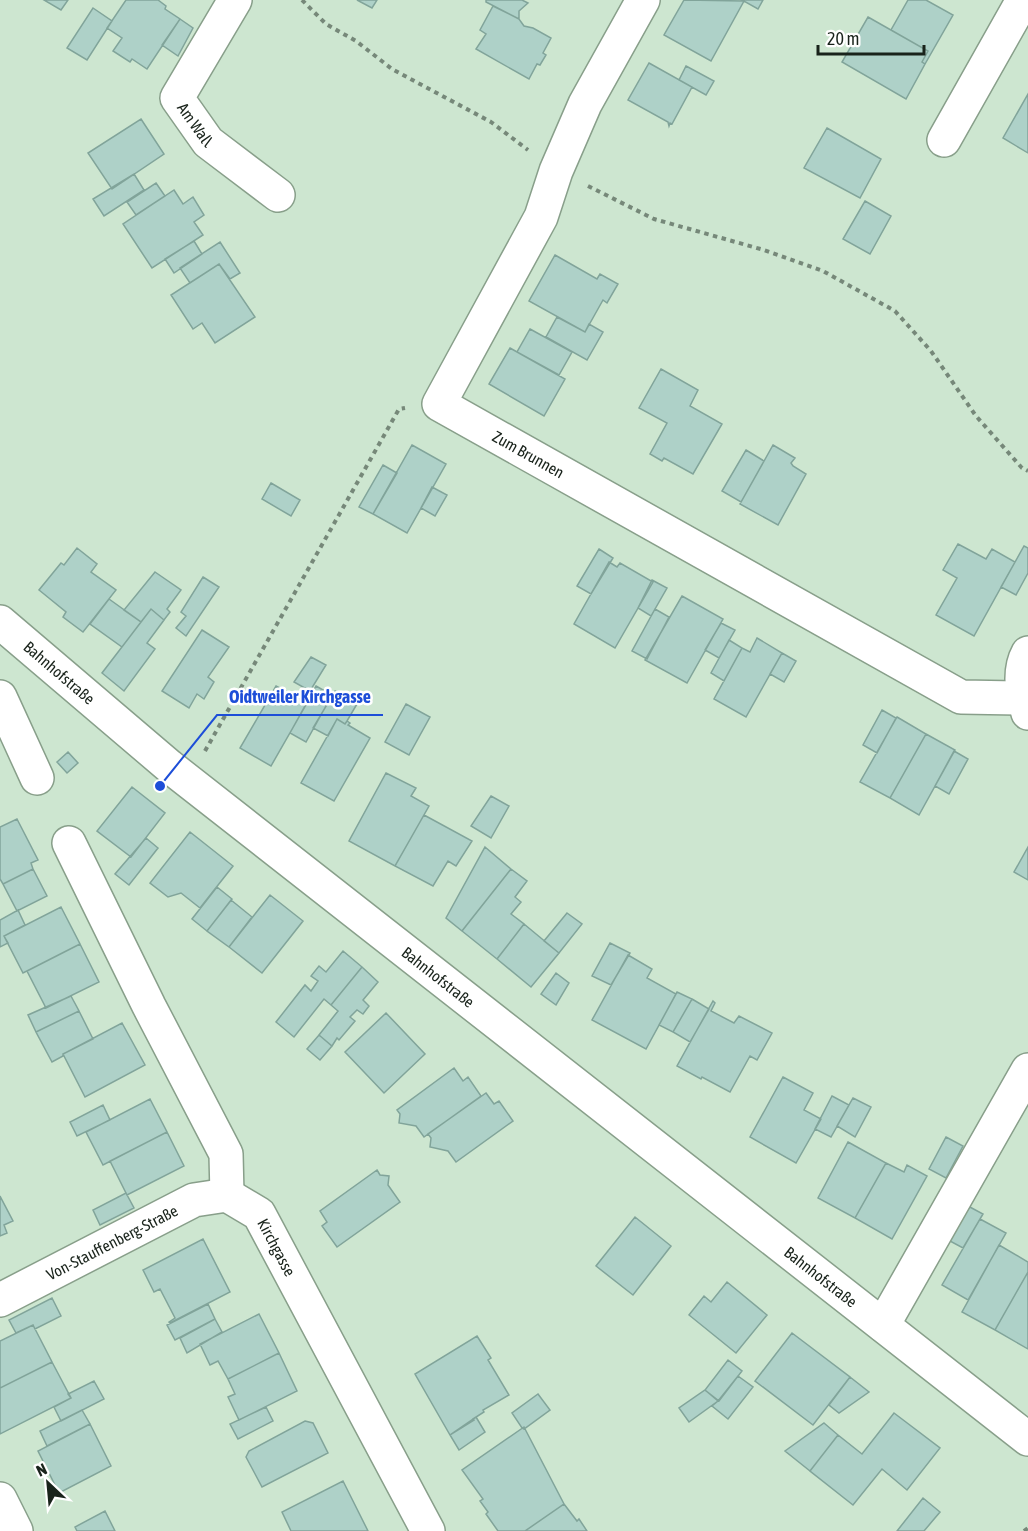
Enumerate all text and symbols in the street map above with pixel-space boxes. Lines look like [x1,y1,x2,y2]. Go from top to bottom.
scale bar [818,18,924,56]
text: 20 m [827,28,859,49]
street label: Am Wall [174,99,216,151]
street label: Zum Brunnen [489,427,567,481]
street label: Bahnhofstraße [20,637,98,708]
callout: Oidtweiler Kirchgasse [217,679,383,715]
text: Oidtweiler Kirchgasse [229,686,371,707]
street label: Bahnhofstraße [398,943,478,1011]
street label: Von-Stauffenberg-Straße [43,1201,181,1283]
street label: Kirchgasse [254,1216,299,1279]
street label: Bahnhofstraße [781,1243,861,1311]
north arrow [18,1453,78,1513]
text: N [33,1459,50,1480]

